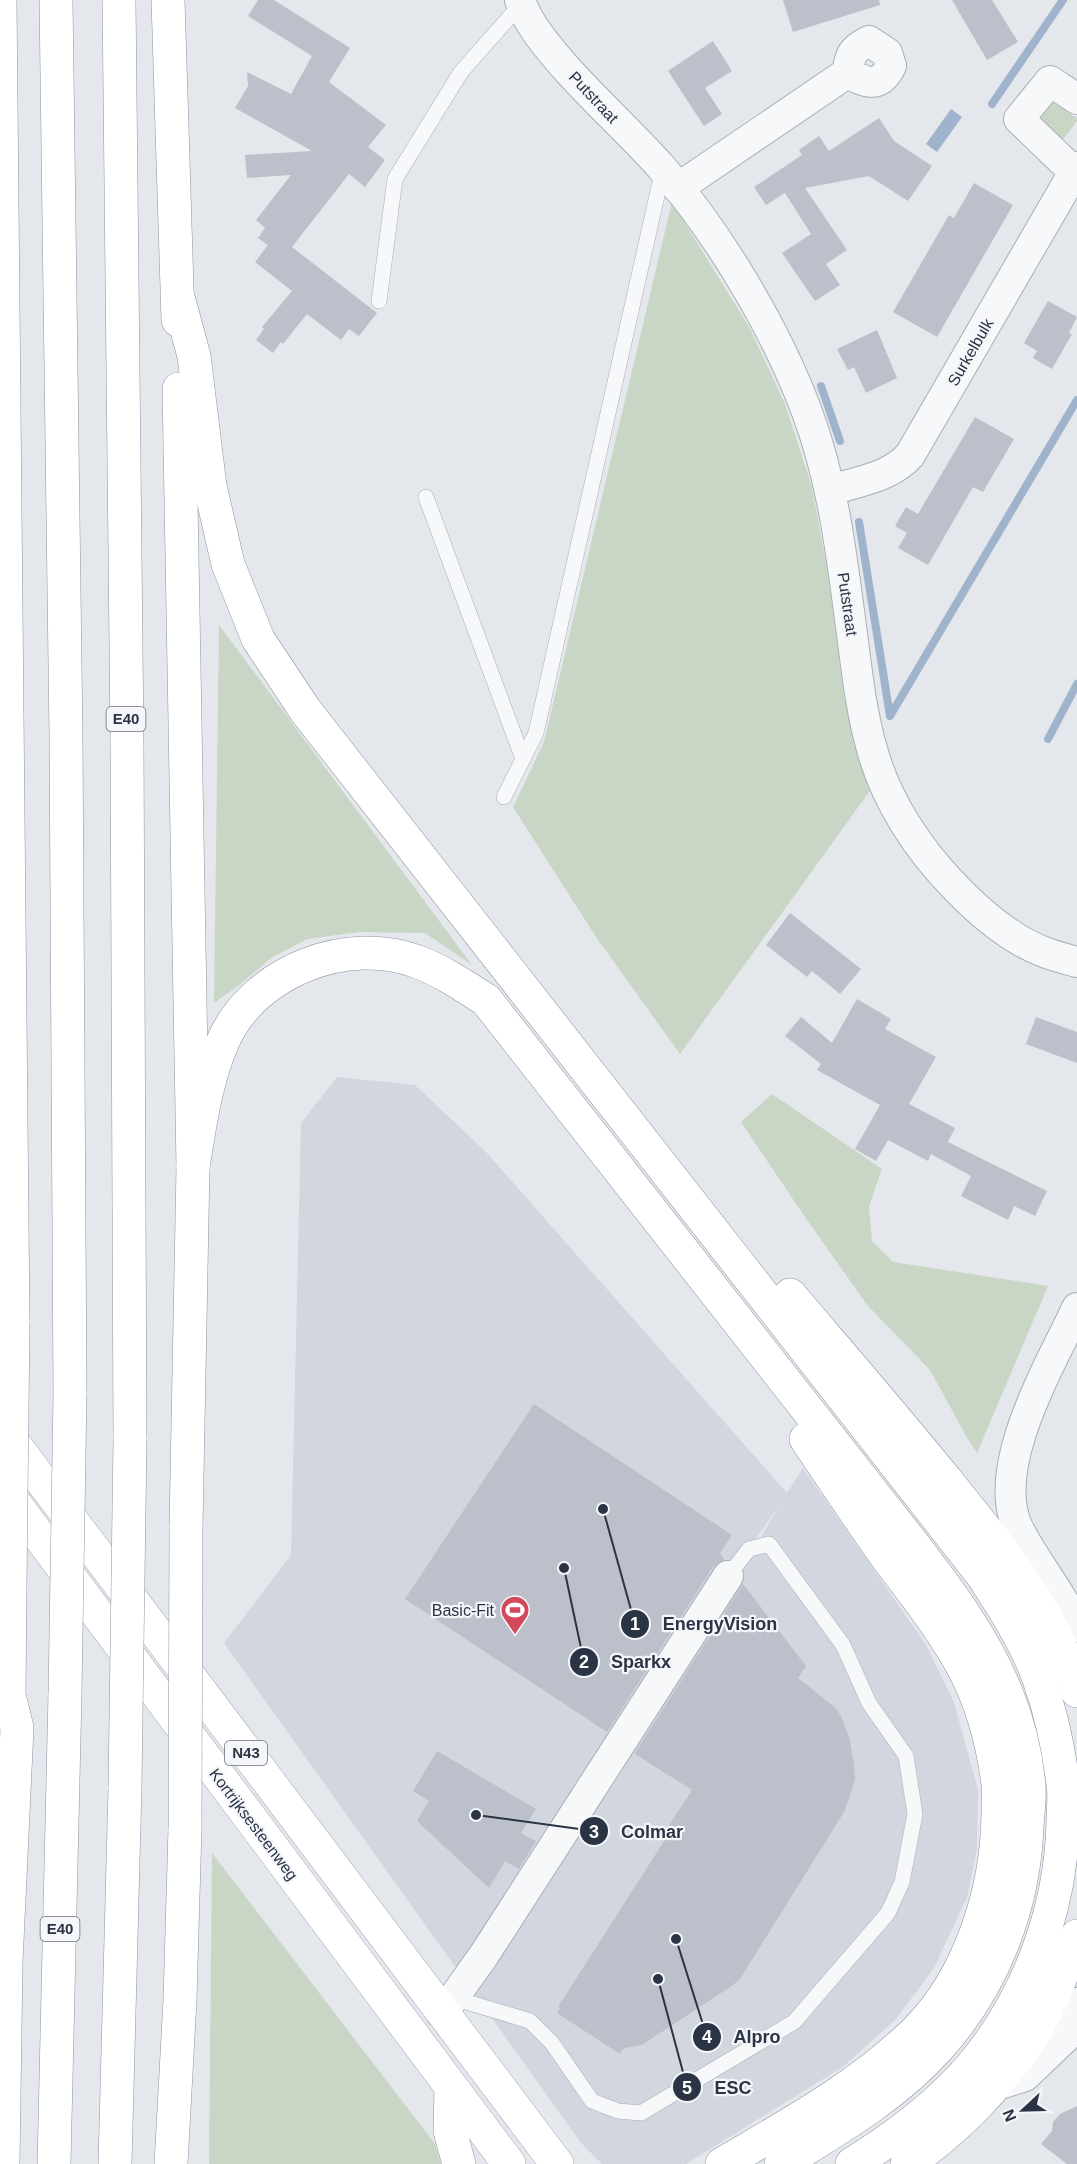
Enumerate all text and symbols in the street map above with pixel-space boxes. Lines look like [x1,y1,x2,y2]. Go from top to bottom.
street label: Putstraat [566,68,622,127]
street label: Surkelbulk [944,315,997,389]
street label: Putstraat [835,571,860,638]
road number: E40 [106,707,146,731]
sports icon: Basic-Fit [499,1594,531,1636]
place label: Basic-Fit [432,1602,495,1619]
callout: EnergyVision [620,1606,789,1642]
text: 1 [630,1614,640,1634]
text: EnergyVision [663,1614,777,1634]
callout: Sparkx [569,1644,683,1680]
text: 2 [579,1652,589,1672]
text: Sparkx [611,1652,671,1672]
road number: N43 [225,1741,267,1765]
street label: Kortrijksesteenweg [206,1765,301,1883]
callout: Colmar [579,1813,695,1849]
text: 3 [589,1822,599,1842]
text: Colmar [621,1822,683,1842]
road number: E40 [40,1917,80,1941]
callout: Alpro [692,2019,793,2055]
text: 4 [702,2027,712,2047]
text: Alpro [734,2027,781,2047]
callout: ESC [672,2069,763,2105]
text: 5 [682,2078,692,2098]
text: ESC [714,2078,752,2098]
north arrow [993,2080,1053,2140]
text: N [1000,2107,1020,2124]

